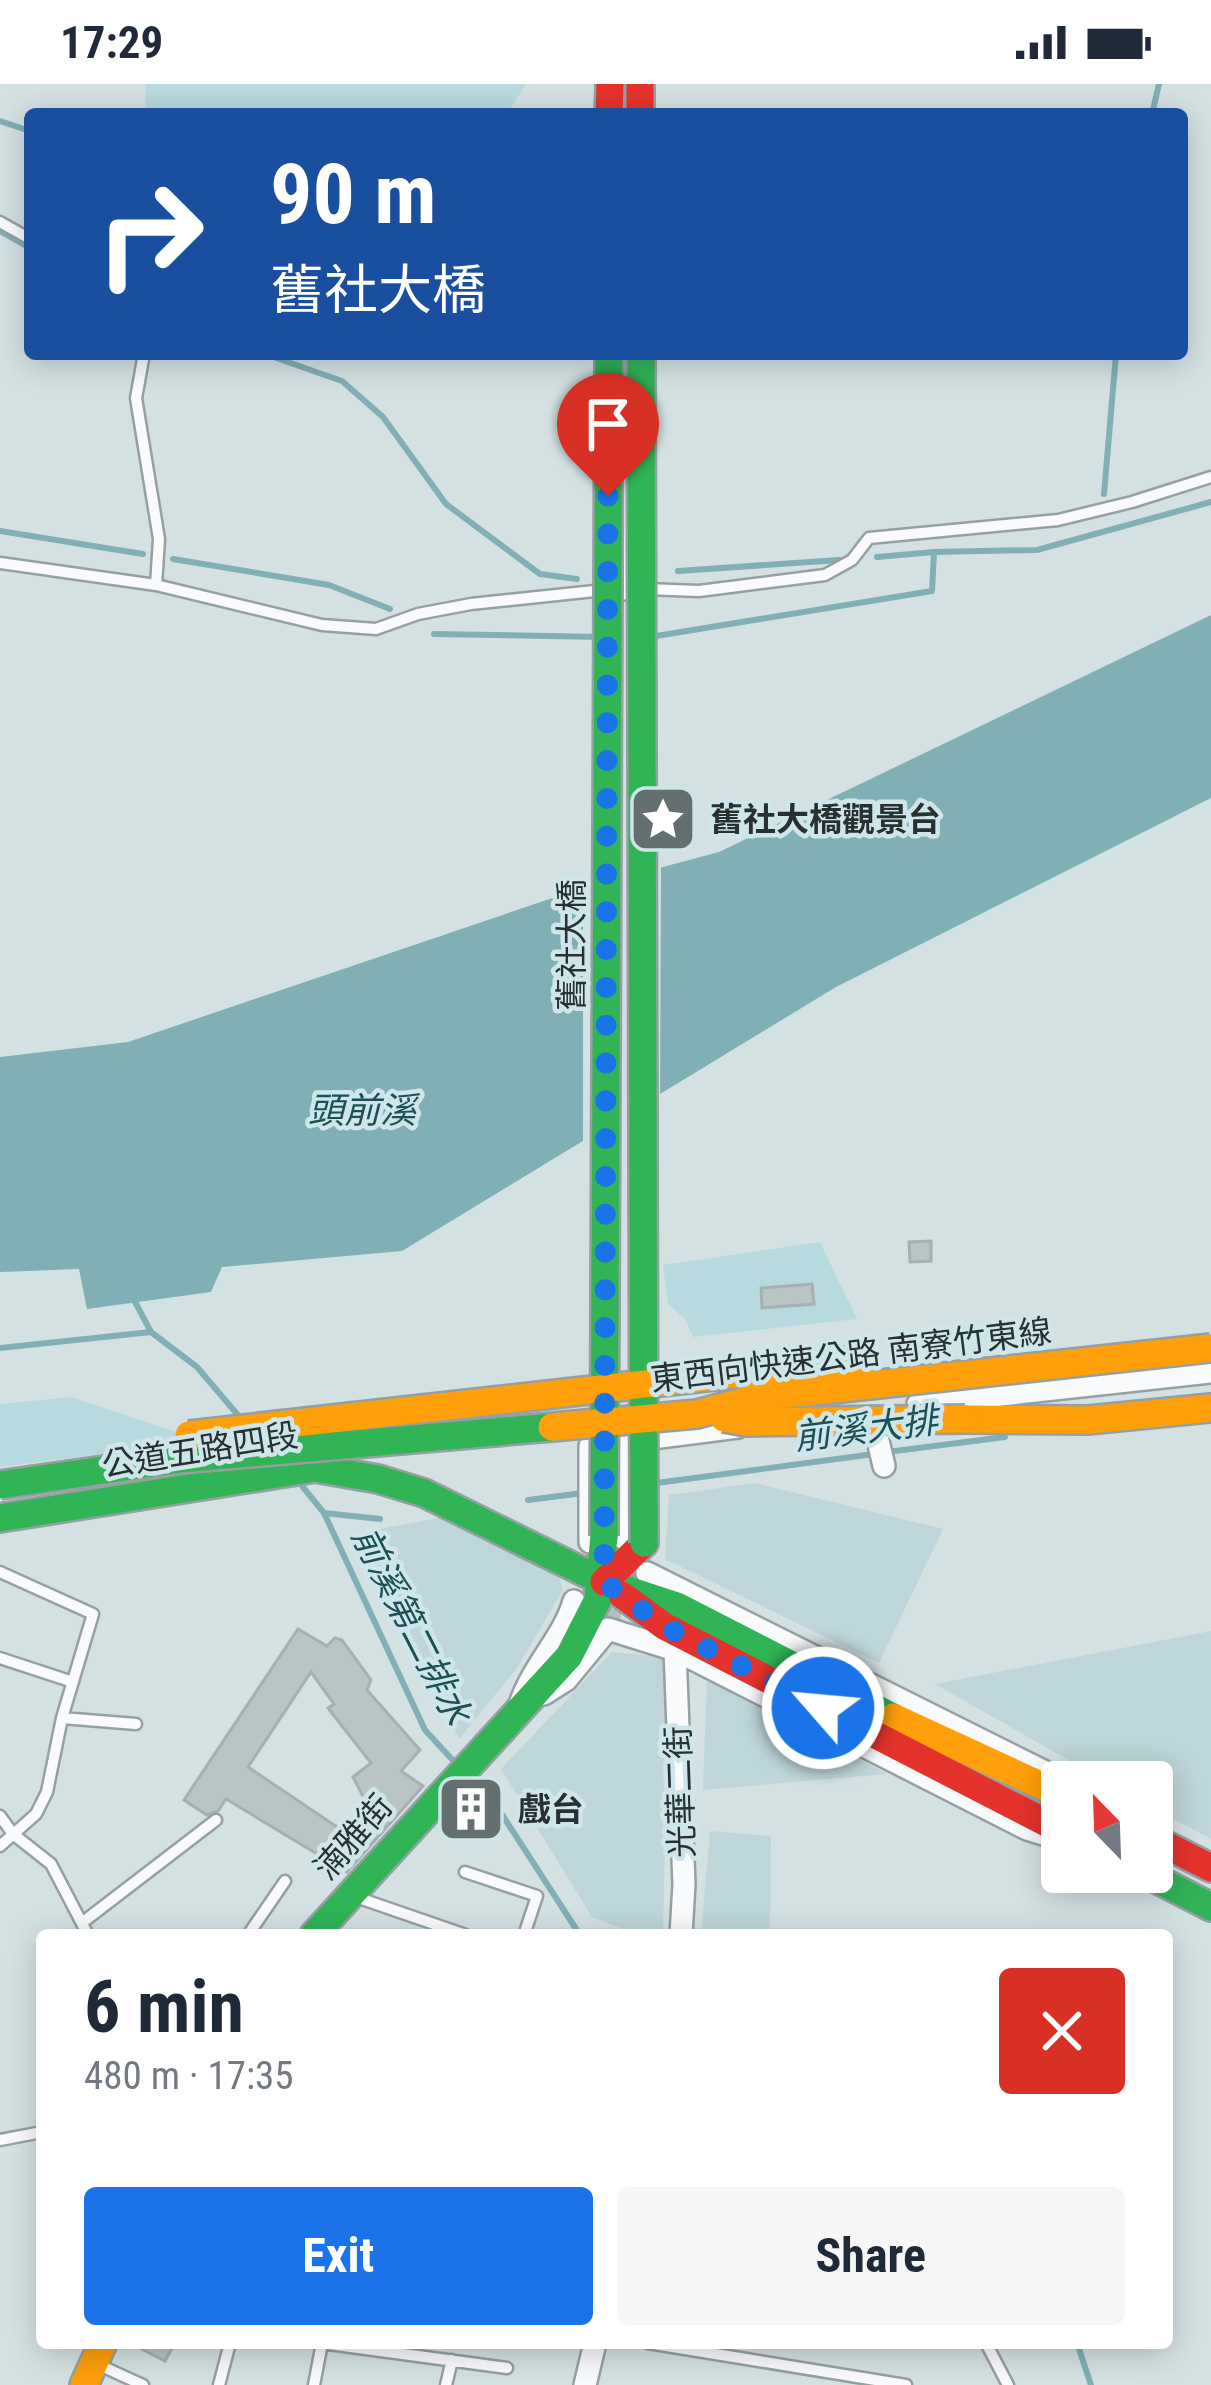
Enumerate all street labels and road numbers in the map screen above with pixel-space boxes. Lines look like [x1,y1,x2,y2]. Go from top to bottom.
street label: 舊社大橋 [552,879,591,1011]
street label: 東西向快速公路 南寮竹東線 [648,1311,1054,1399]
street label: 公道五路四段 [99,1415,301,1485]
street label: 光華二街 [658,1725,702,1859]
street label: 湳雅街 [306,1787,400,1887]

